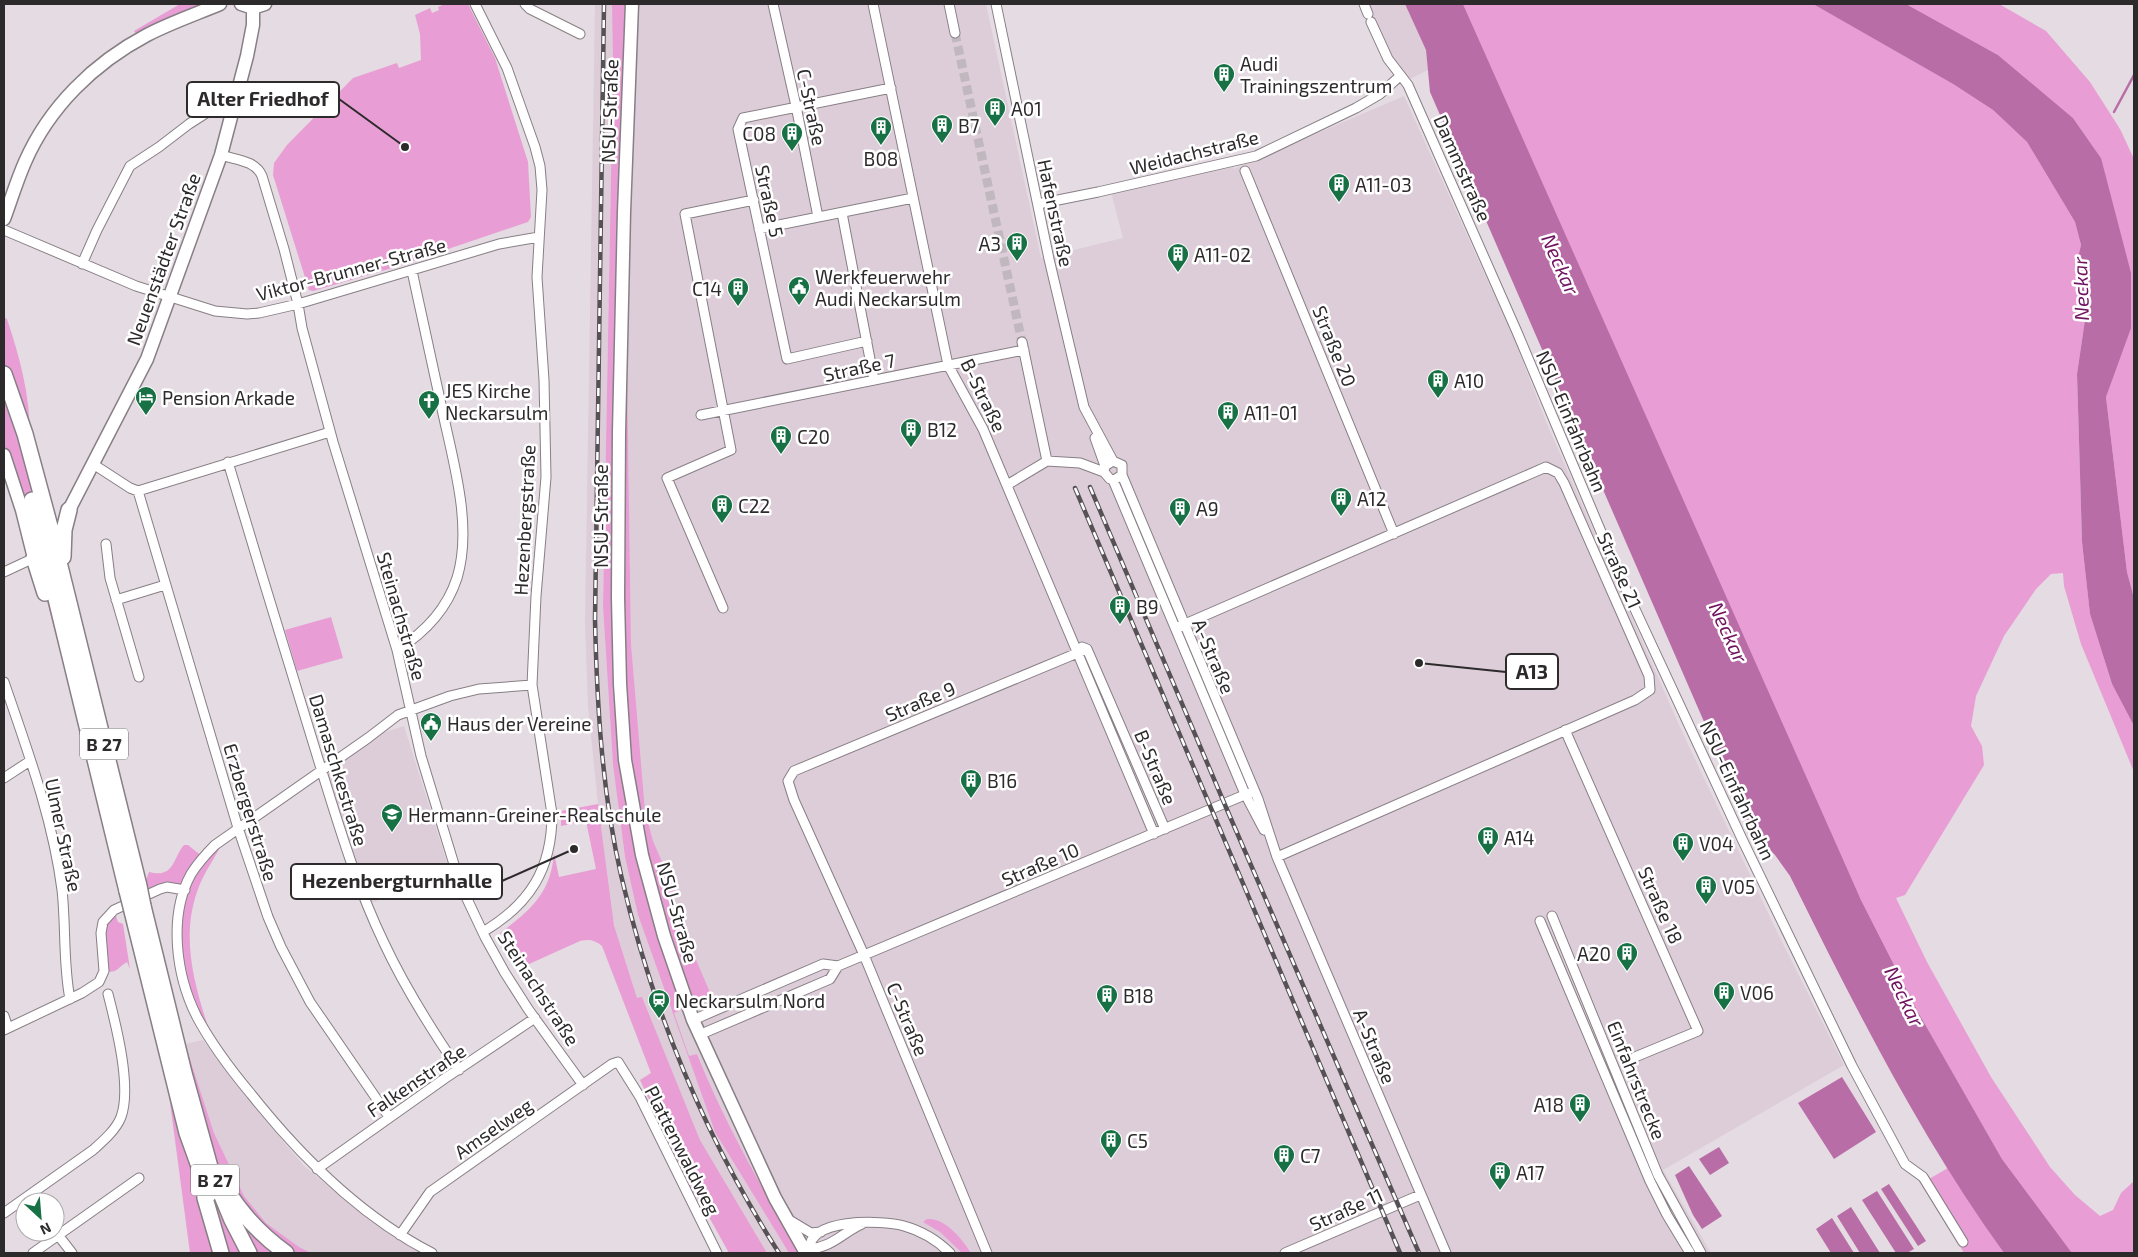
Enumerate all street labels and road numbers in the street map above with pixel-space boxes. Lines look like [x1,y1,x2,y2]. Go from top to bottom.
street label: NSU-Straße [596,59,622,163]
street label: C-Straße [793,67,831,147]
street label: Dammstraße [1429,111,1497,225]
street label: Weidachstraße [1127,125,1261,179]
street label: Hafenstraße [1033,157,1079,269]
street label: Straße 5 [751,163,789,239]
street label: Neuenstädter Straße [121,170,205,348]
street label: Viktor-Brunner-Straße [254,233,448,305]
street label: Straße 20 [1308,302,1362,390]
street label: NSU-Einfahrbahn [1532,347,1612,495]
street label: Straße 7 [821,348,897,386]
street label: B-Straße [956,354,1012,436]
street label: Hezenbergstraße [509,444,539,596]
street label: NSU-Straße [589,464,612,568]
street label: Straße 21 [1593,528,1647,612]
street label: Steinachstraße [373,549,431,683]
street label: A-Straße [1188,615,1240,697]
street label: Straße 9 [881,676,959,726]
street label: Damaschkestraße [305,691,373,849]
street label: NSU-Einfahrbahn [1696,717,1780,863]
street label: B-Straße [1130,726,1182,808]
road number: B 27 [80,729,128,760]
street label: Erzbergerstraße [219,740,283,884]
street label: Ulmer Straße [41,776,87,894]
street label: Straße 10 [998,837,1082,891]
street label: NSU-Straße [653,859,703,965]
street label: Straße 18 [1634,863,1688,947]
street label: Steinachstraße [493,926,585,1050]
street label: C-Straße [882,979,934,1059]
street label: A-Straße [1349,1005,1401,1087]
street label: Einfahrstrecke [1603,1017,1671,1143]
street label: Falkenstraße [362,1038,470,1122]
street label: Plattenwaldweg [641,1082,726,1219]
street label: Amselweg [449,1093,537,1163]
road number: B 27 [191,1164,239,1196]
street label: Straße 11 [1306,1183,1386,1235]

